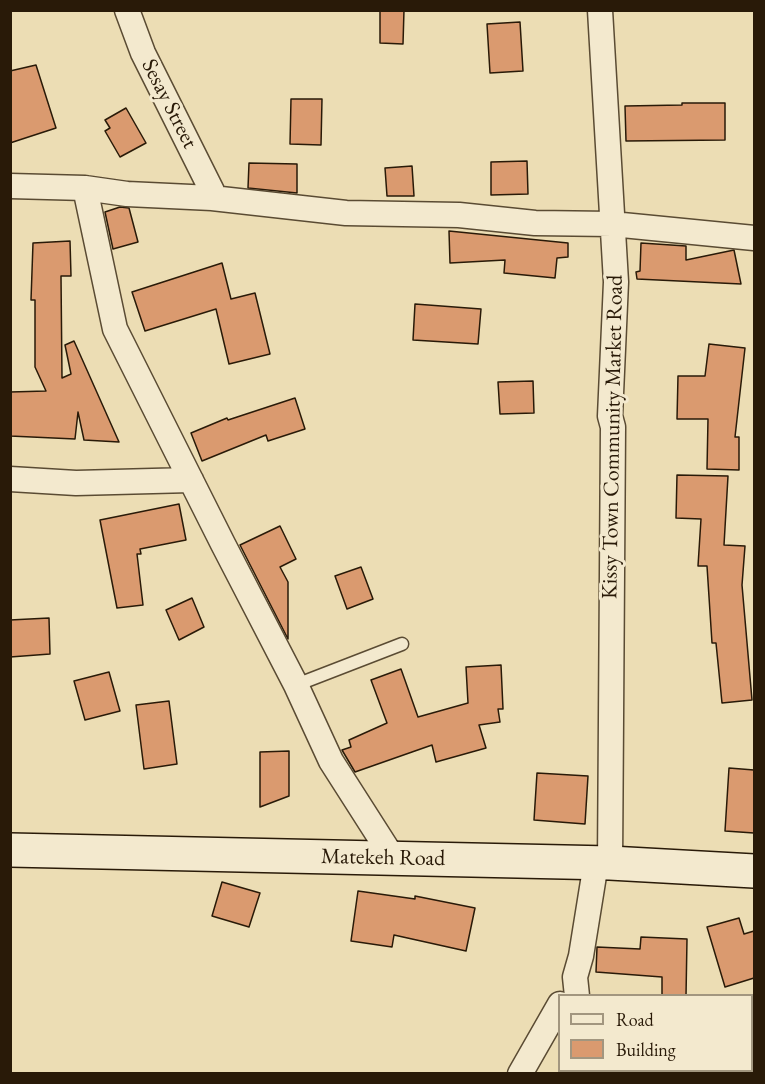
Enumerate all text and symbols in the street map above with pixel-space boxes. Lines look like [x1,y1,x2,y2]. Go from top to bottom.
street label: Sesay Street [135,55,203,153]
street label: Kissy Town Community Market Road [597,275,629,599]
street label: Matekeh Road [321,844,445,872]
legend [558,994,753,1072]
text: Road [616,1008,654,1031]
text: Building [616,1038,676,1061]

